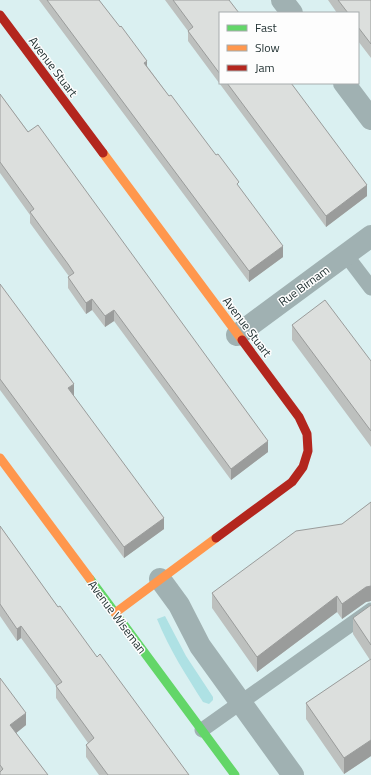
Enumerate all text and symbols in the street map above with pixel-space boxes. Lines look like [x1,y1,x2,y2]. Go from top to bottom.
legend [219,12,359,84]
text: Fast [255,18,278,37]
street label: Avenue Stuart [24,32,83,102]
text: Slow [255,38,280,57]
text: Jam [255,58,275,77]
street label: Rue Birnam [274,261,333,311]
street label: Avenue Stuart [218,292,277,362]
street label: Avenue Wiseman [83,576,151,657]

